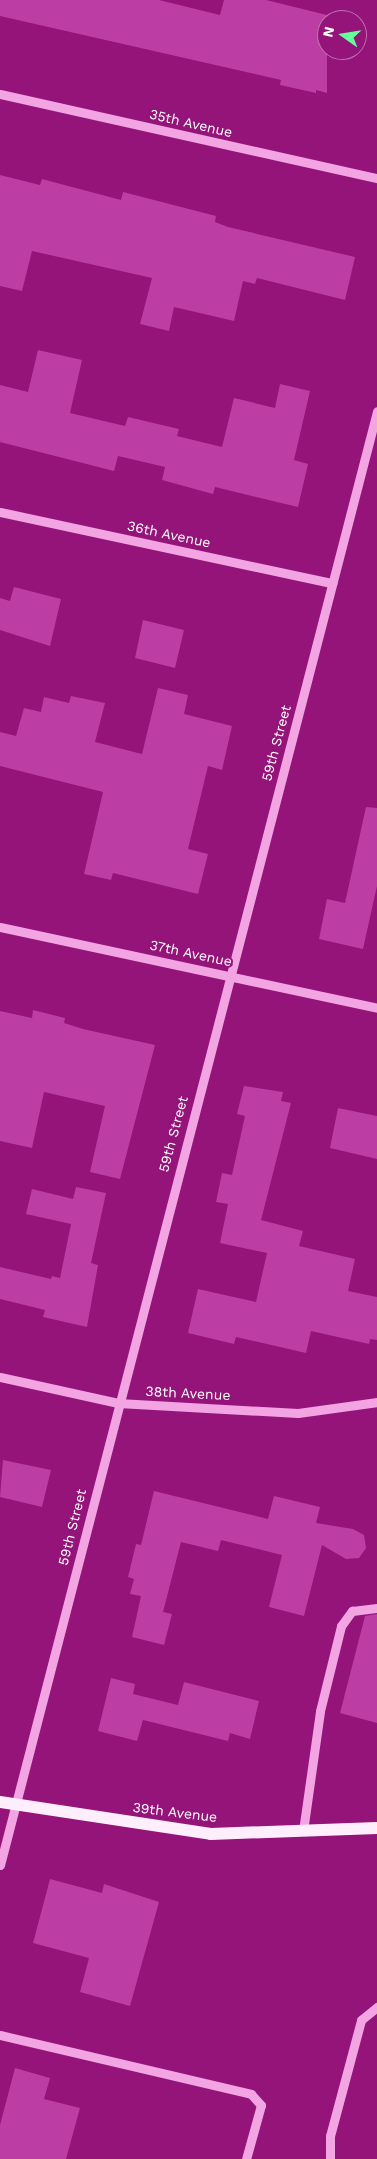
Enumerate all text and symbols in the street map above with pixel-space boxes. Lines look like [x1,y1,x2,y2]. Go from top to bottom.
north arrow [317,10,367,60]
text: N [319,25,337,39]
street label: 35th Avenue [148,105,234,141]
street label: 36th Avenue [125,517,213,551]
street label: 59th Street [258,703,294,783]
street label: 37th Avenue [148,936,234,970]
street label: 59th Street [155,1094,191,1174]
street label: 38th Avenue [145,1382,231,1404]
street label: 59th Street [54,1487,90,1567]
street label: 39th Avenue [131,1798,219,1826]

